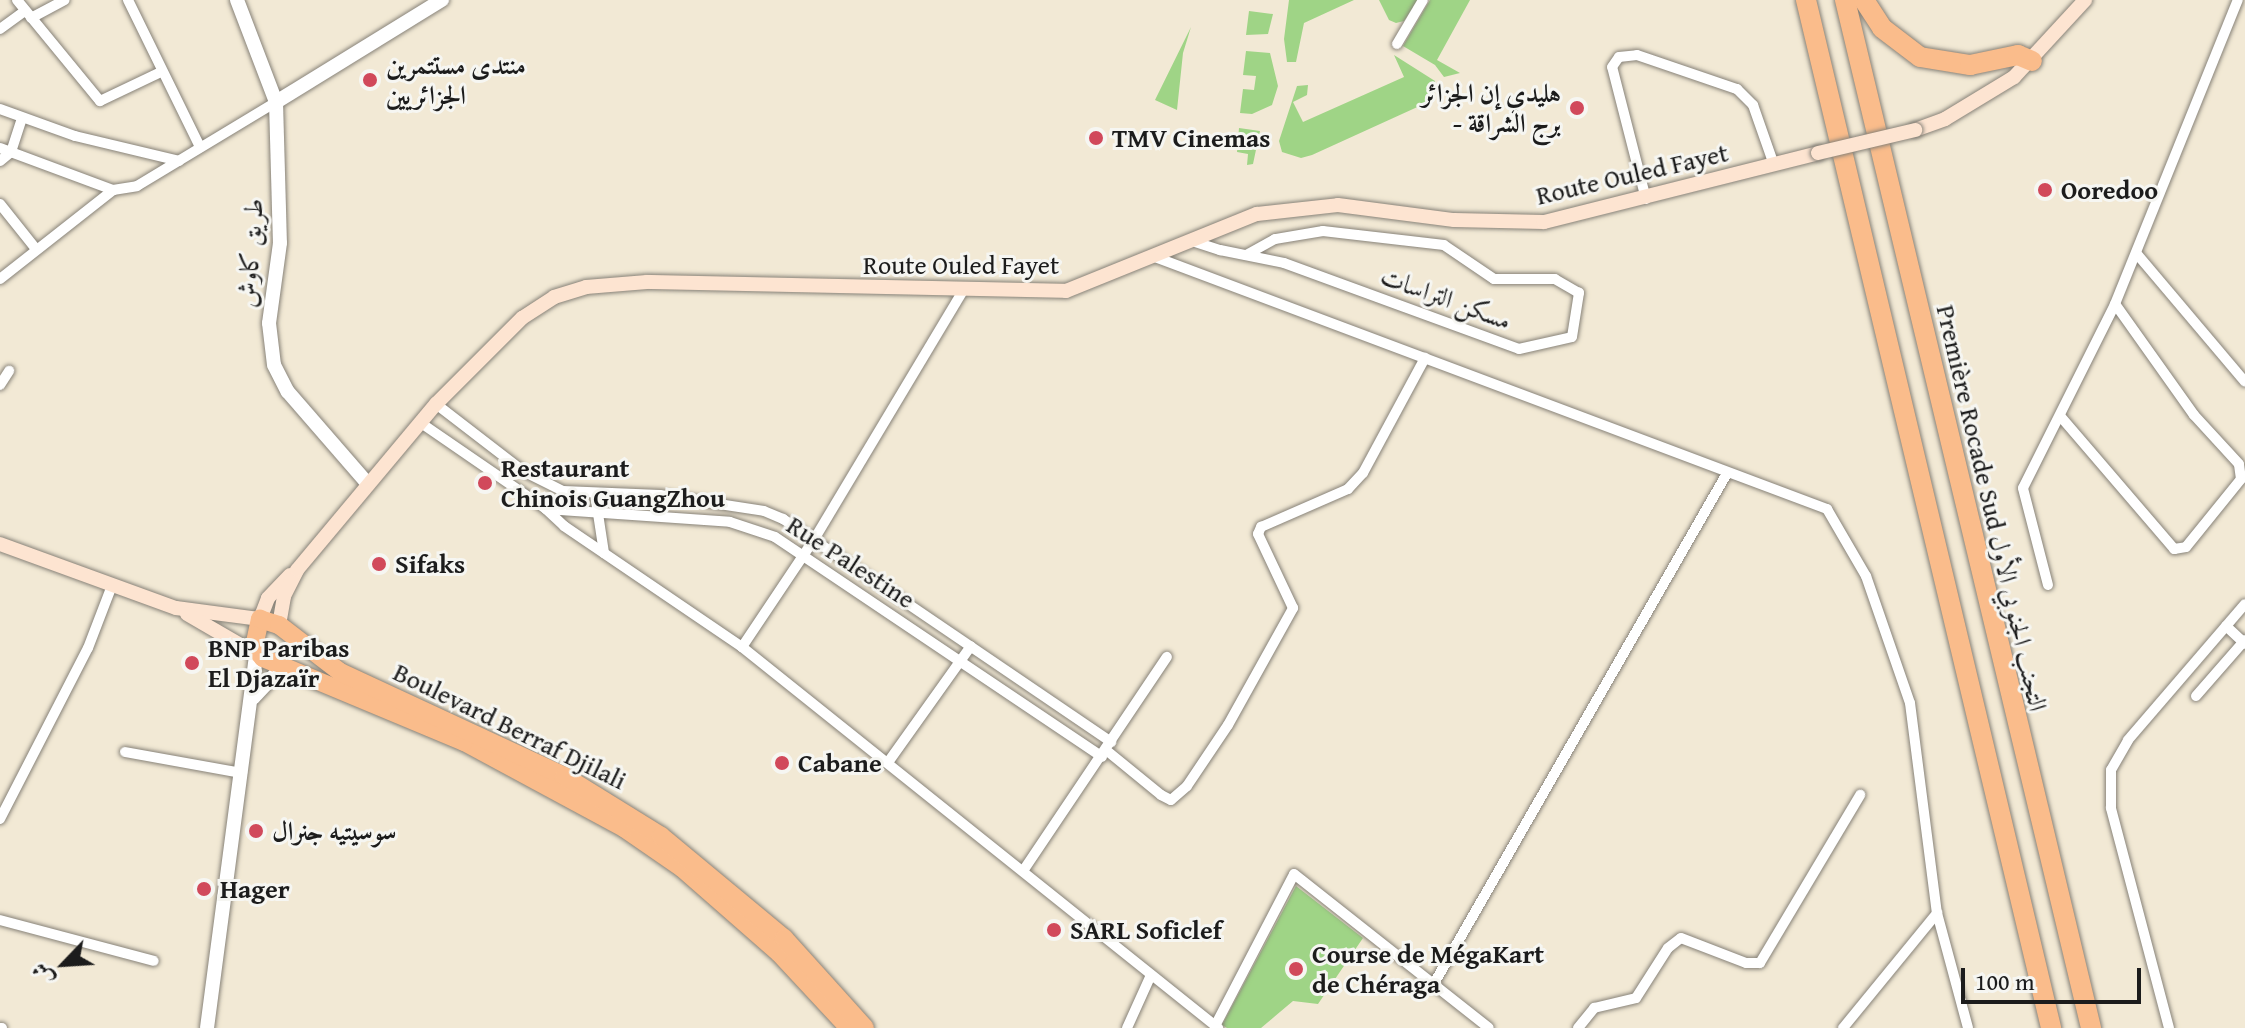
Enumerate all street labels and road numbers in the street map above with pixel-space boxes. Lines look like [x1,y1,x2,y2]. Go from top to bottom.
street label: Route Ouled Fayet [1533,137,1731,211]
street label: طريق كاوش [231,197,269,309]
street label: Route Ouled Fayet [863,249,1059,281]
street label: مسكن التراسات [1376,260,1516,336]
street label: Première Rocade Sud التجنب الجنوبي الأول [1930,302,2054,714]
street label: Rue Palestine [781,509,921,615]
street label: Boulevard Berraf Djilali [389,656,631,796]

